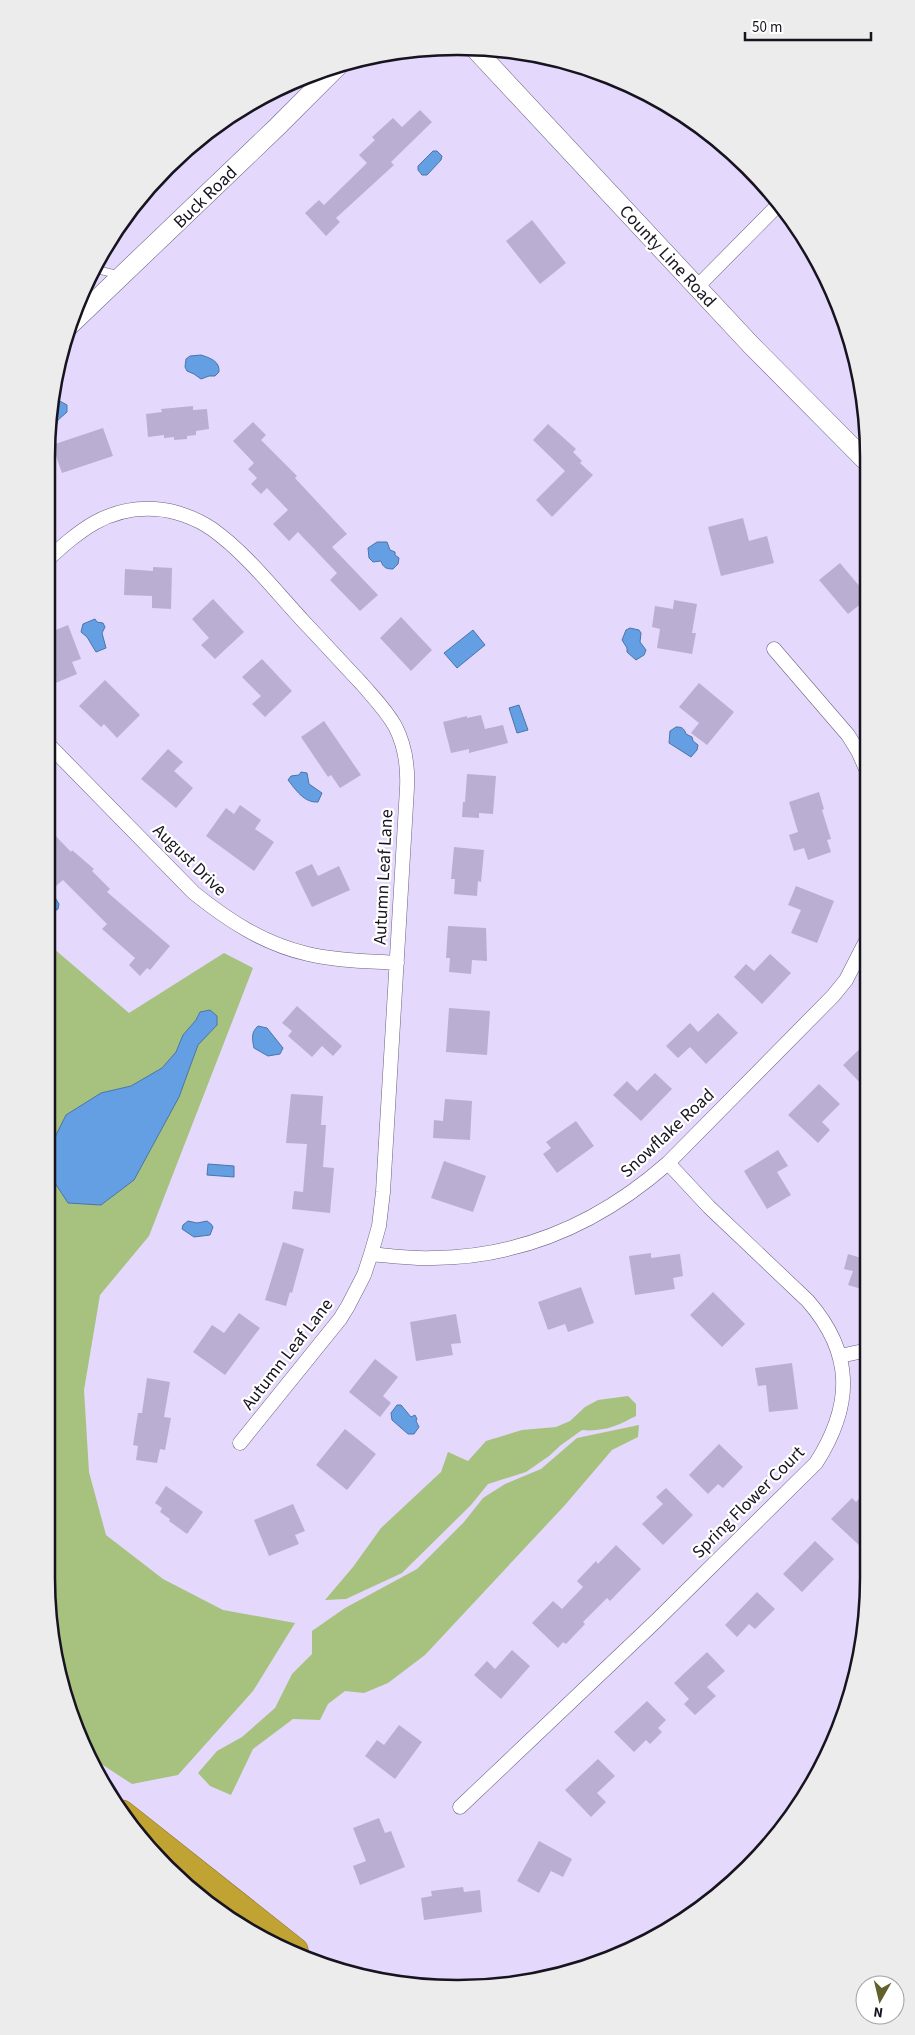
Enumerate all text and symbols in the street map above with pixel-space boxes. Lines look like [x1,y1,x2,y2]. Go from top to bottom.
scale bar [745,10,871,42]
text: 50 m [752,17,782,38]
street label: Buck Road [168,161,243,234]
street label: County Line Road [613,200,722,313]
street label: Autumn Leaf Lane [367,809,400,945]
street label: August Drive [147,819,232,902]
street label: Snowflake Road [615,1083,720,1184]
street label: Autumn Leaf Lane [236,1293,339,1415]
street label: Spring Flower Court [687,1441,810,1564]
north arrow [855,1975,905,2025]
text: N [872,2001,884,2022]

